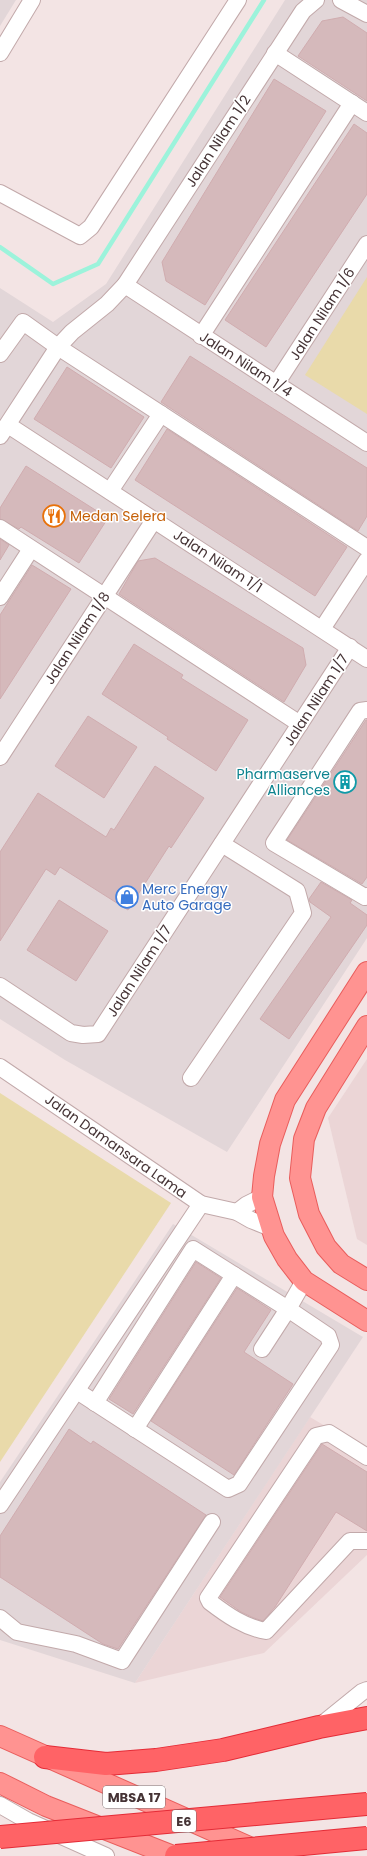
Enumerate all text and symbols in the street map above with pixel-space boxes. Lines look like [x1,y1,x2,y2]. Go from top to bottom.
street label: Jalan Nilam 1/2 [181,91,255,191]
street label: Jalan Nilam 1/6 [285,264,360,364]
street label: Jalan Nilam 1/4 [196,327,296,402]
restaurant icon: Medan Selera [41,503,67,529]
place label: Medan Selera [70,506,166,526]
street label: Jalan Nilam 1/1 [170,525,266,597]
street label: Jalan Nilam 1/8 [40,588,115,688]
street label: Jalan Nilam 1/7 [279,650,353,750]
place label: Pharmaserve Alliances [237,764,330,800]
building icon: Pharmaserve Alliances [332,769,358,795]
place label: Merc Energy Auto Garage [142,879,232,915]
shop icon: Merc Energy Auto Garage [114,884,140,910]
street label: Jalan Nilam 1/7 [102,921,176,1021]
street label: Jalan Damansara Lama [41,1089,191,1203]
road number: MBSA 17 [103,1786,165,1808]
road number: E6 [172,1810,196,1832]

